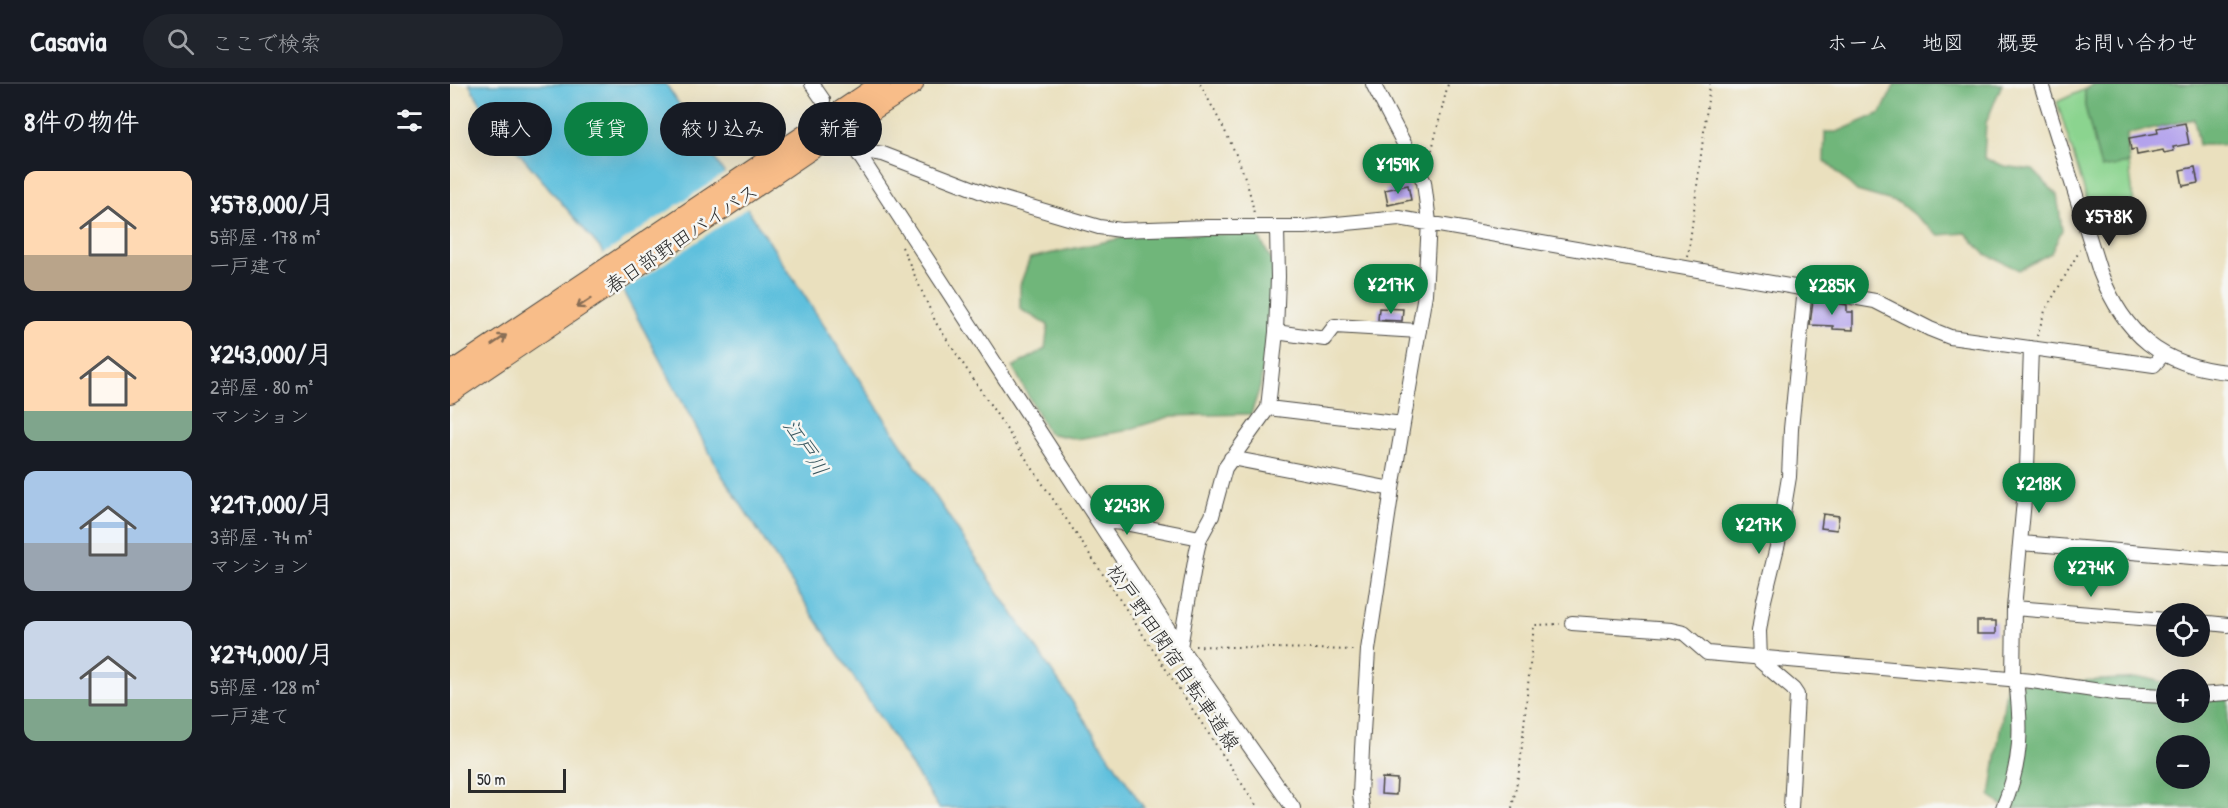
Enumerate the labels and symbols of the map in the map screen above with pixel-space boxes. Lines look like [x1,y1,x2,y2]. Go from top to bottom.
pin: ¥159K [1356,144,1440,195]
street label: 春日部野田バイパス [599,177,763,299]
pin: ¥578K [2067,196,2151,247]
pin: ¥217K [1349,264,1433,315]
pin: ¥285K [1790,265,1874,316]
one-way arrow [576,296,593,309]
one-way arrow [490,334,506,346]
water label: 江戸川 [777,413,835,481]
pin: ¥218K [1997,463,2081,514]
pin: ¥243K [1085,485,1169,536]
pin: ¥217K [1717,504,1801,555]
pin: ¥274K [2049,547,2133,598]
street label: 松戸野田関宿自転車道線 [1101,558,1247,756]
scale bar [468,766,566,794]

